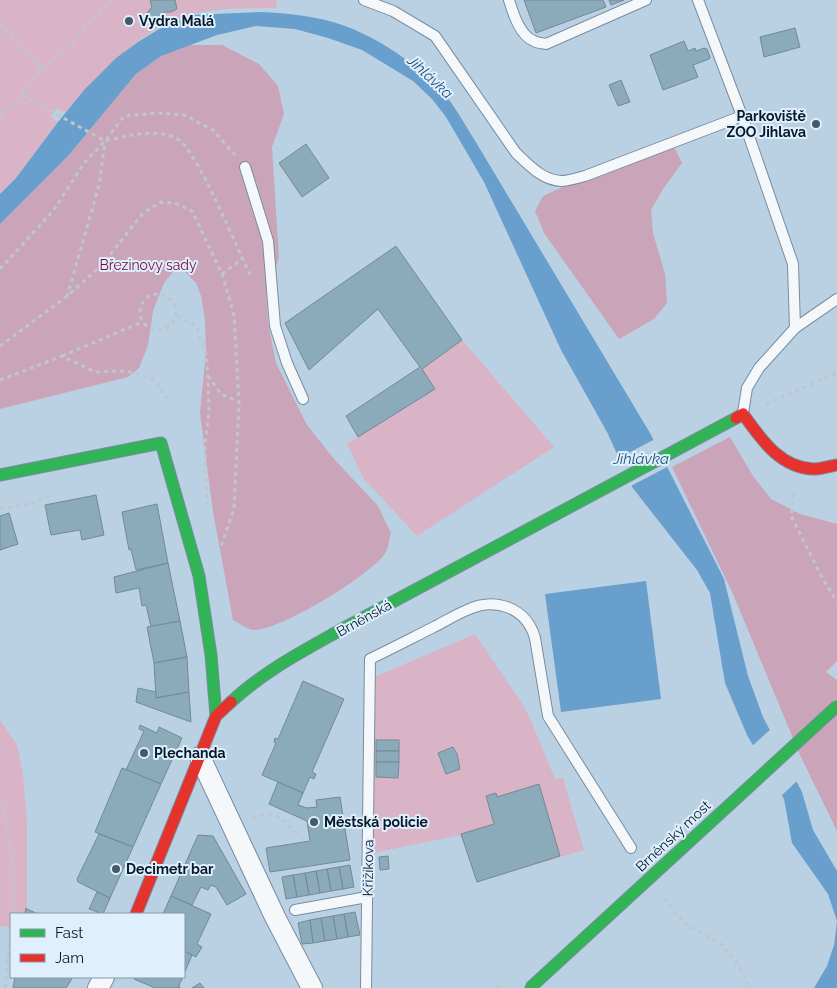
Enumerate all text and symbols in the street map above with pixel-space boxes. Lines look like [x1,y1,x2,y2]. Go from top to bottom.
place label: Vydra Malá [139,13,214,29]
marker: Vydra Malá [123,15,135,27]
water label: Jihlávka [403,51,457,103]
place label: Parkoviště ZOO Jihlava [727,108,807,140]
marker: Parkoviště ZOO Jihlava [810,118,822,130]
park label: Březinovy sady [99,257,197,273]
water label: Jihlávka [612,450,669,468]
street label: Brněnská [334,596,394,640]
place label: Plechanda [154,745,225,761]
marker: Plechanda [138,747,150,759]
street label: Brněnský most [632,797,714,875]
place label: Městská policie [324,814,429,830]
marker: Městská policie [308,816,320,828]
street label: Křižíkova [360,839,376,897]
place label: Decimetr bar [126,861,214,877]
marker: Decimetr bar [110,863,122,875]
legend [10,913,185,978]
text: Fast [55,924,83,942]
text: Jam [55,949,84,967]

